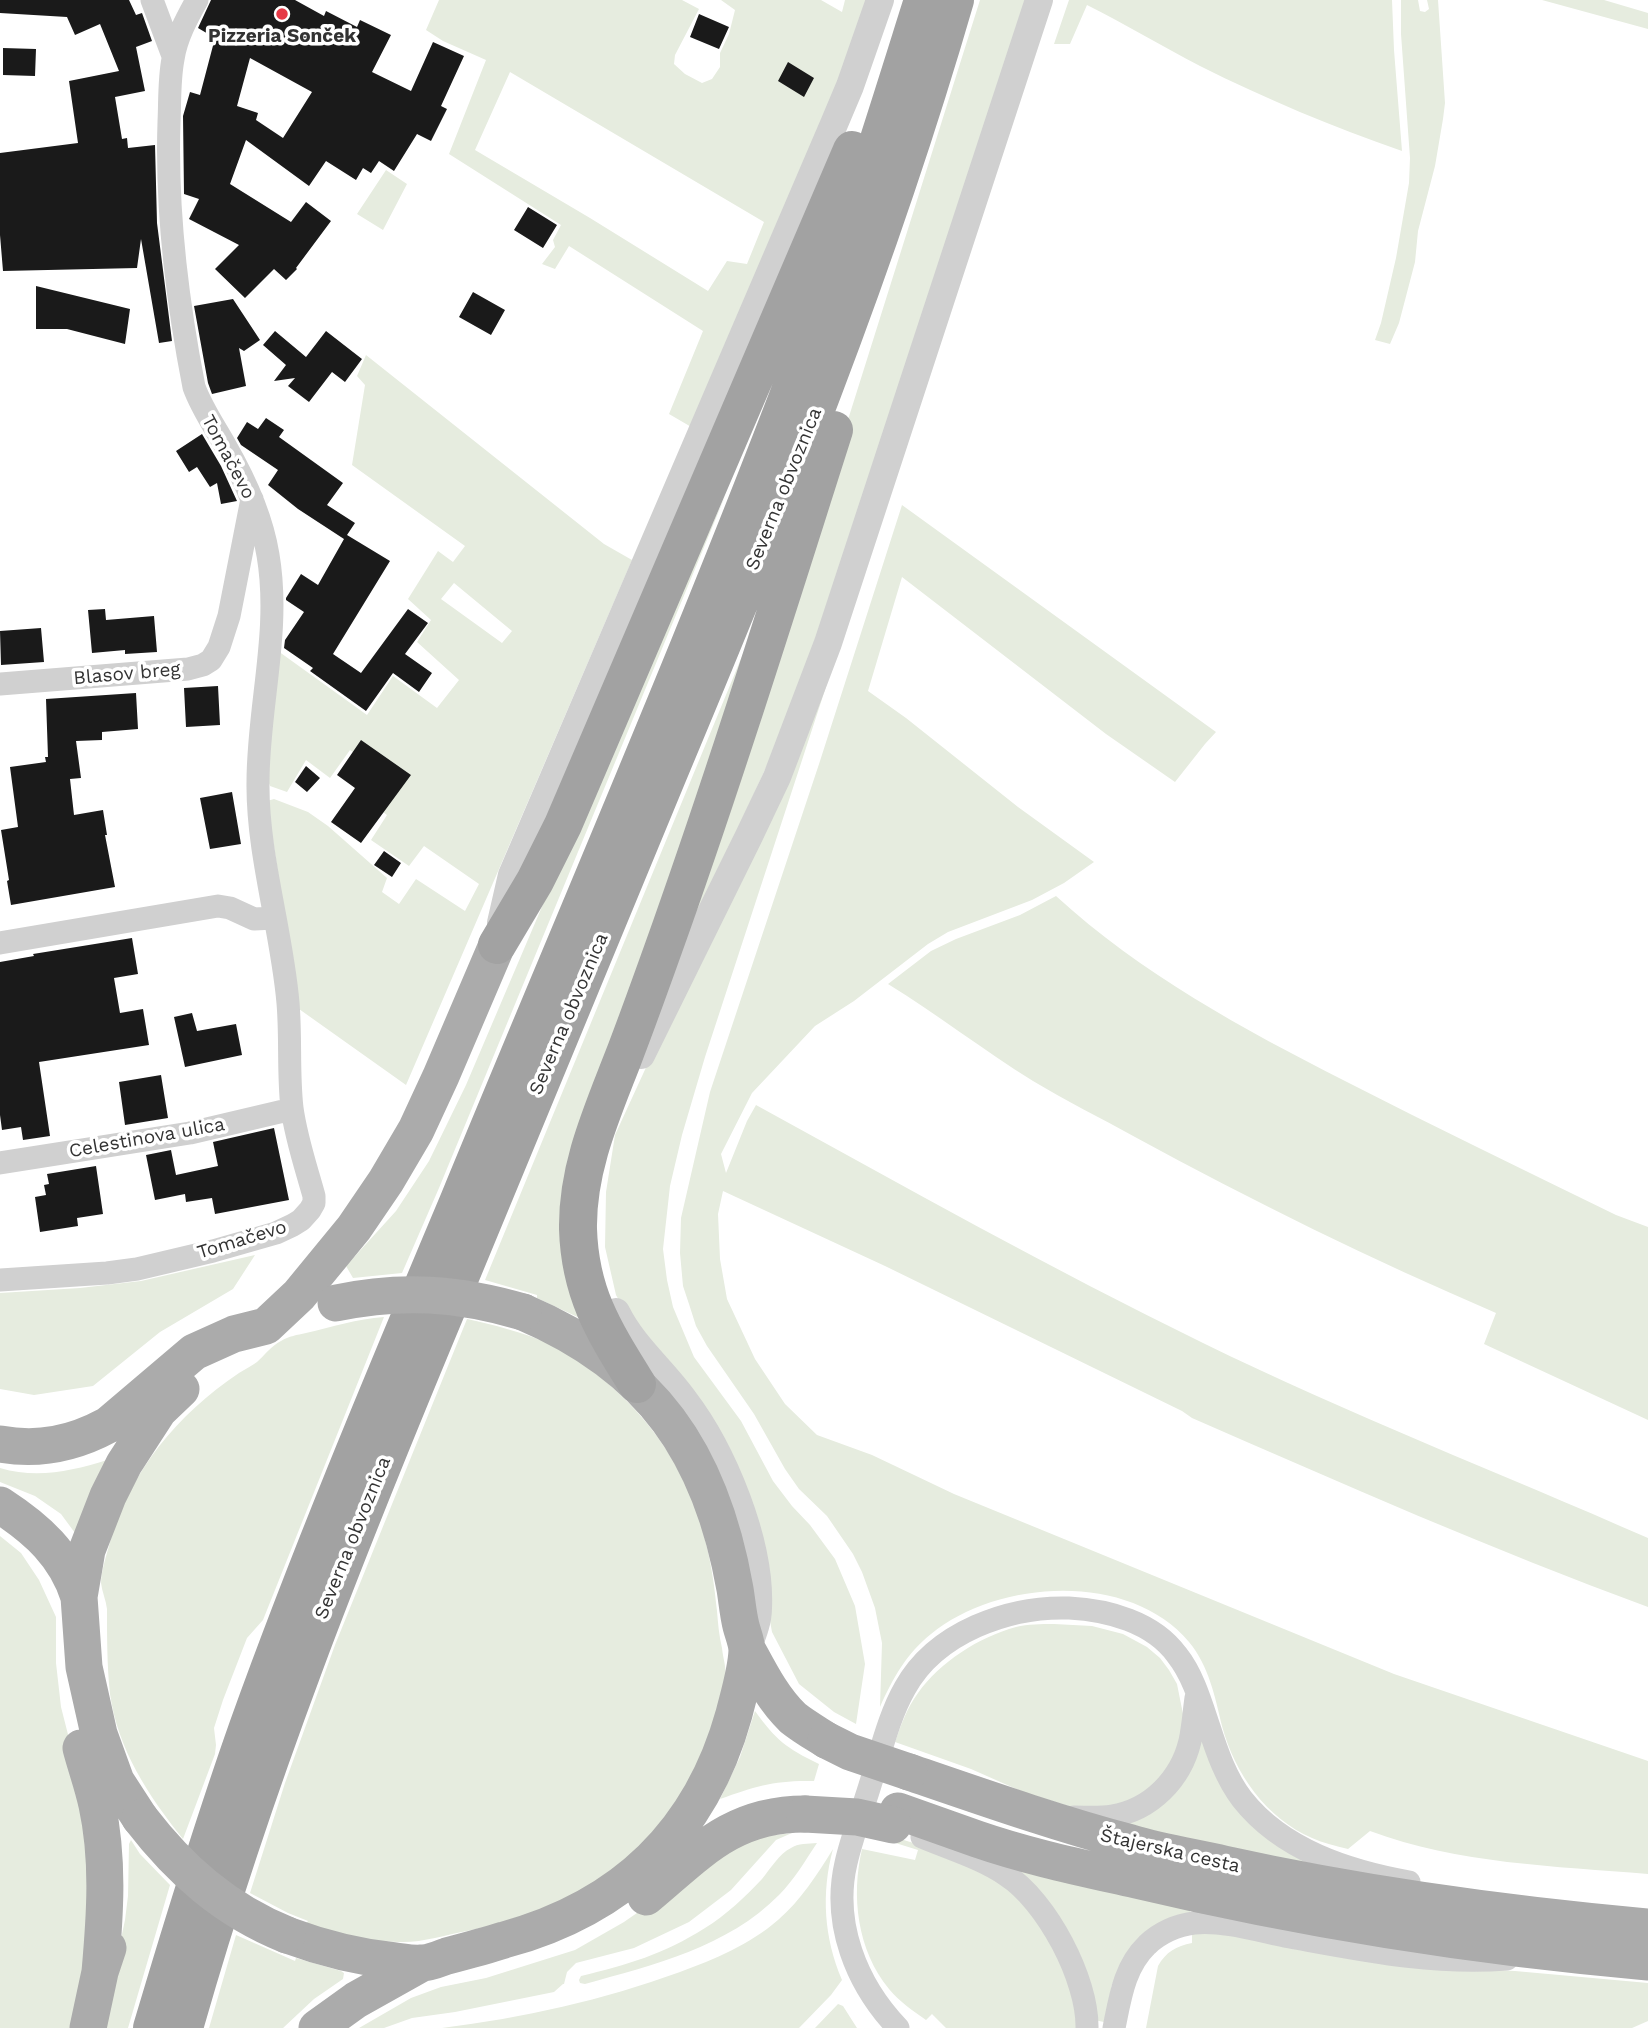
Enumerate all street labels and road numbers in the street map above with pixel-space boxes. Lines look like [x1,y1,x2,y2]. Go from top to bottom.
street label: Severna obvoznica [741,404,827,574]
street label: Tomačevo [196,411,260,503]
street label: Blasov breg [73,658,181,690]
street label: Severna obvoznica [525,930,613,1098]
street label: Celestinova ulica [67,1113,227,1163]
street label: Tomačevo [195,1216,289,1264]
street label: Severna obvoznica [310,1453,396,1623]
street label: Štajerska cesta [1098,1824,1242,1878]

